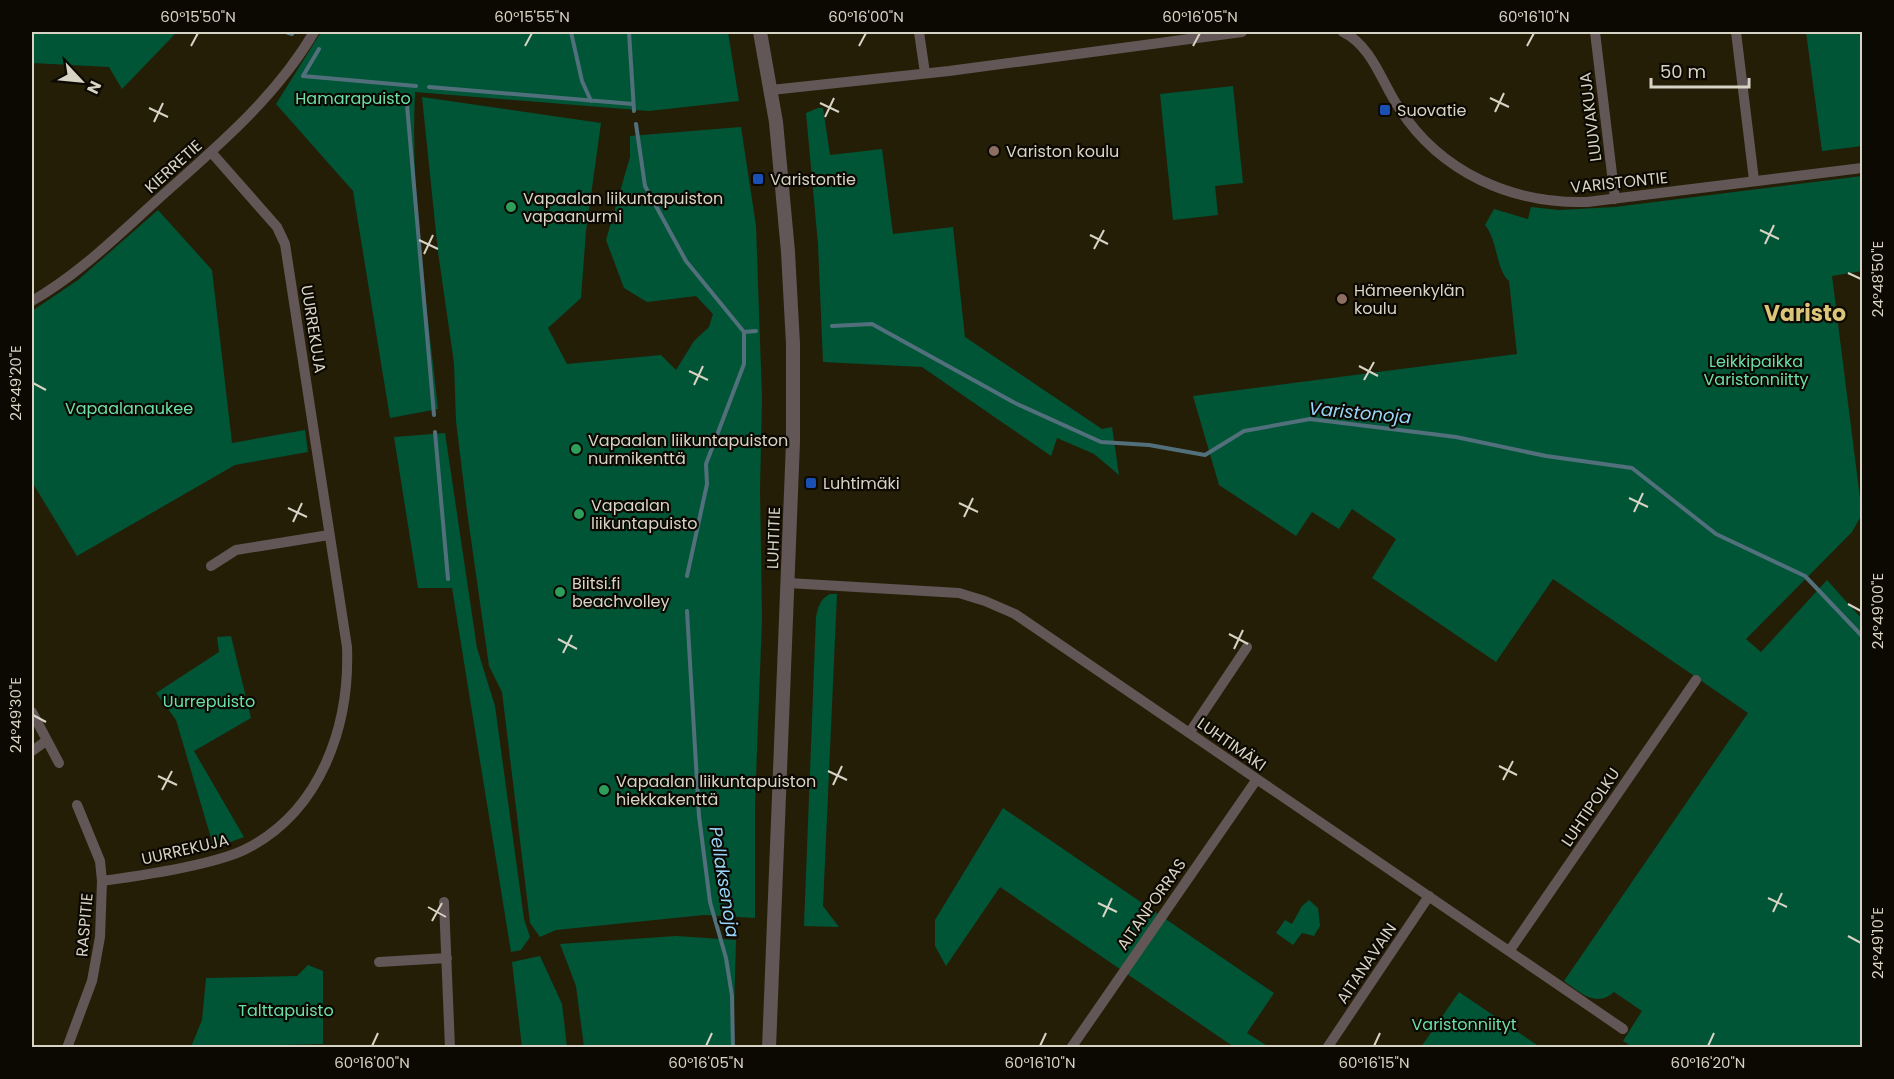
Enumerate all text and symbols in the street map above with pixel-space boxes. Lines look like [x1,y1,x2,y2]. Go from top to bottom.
text: 60°15'50"N [160,6,236,27]
text: 60°15'55"N [494,6,570,27]
text: 60°16'00"N [828,6,904,27]
text: 60°16'05"N [1162,6,1238,27]
text: 60°16'10"N [1499,6,1569,27]
north arrow [51,51,111,111]
scale bar [1651,51,1748,89]
text: 50 m [1660,59,1706,84]
street label: LUUVAKUJA [1574,71,1607,163]
text: N [81,77,107,98]
park label: Hamarapuisto [295,87,411,110]
place label: Suovatie [1397,99,1466,122]
marker: Suovatie [1378,103,1392,117]
street label: KIERRETIE [140,134,207,198]
place label: Variston koulu [1006,140,1119,163]
marker: Variston koulu [987,144,1001,158]
street label: VARISTONTIE [1569,166,1669,199]
place label: Varistontie [770,168,856,191]
marker: Varistontie [751,172,765,186]
place label: Vapaalan liikuntapuiston vapaanurmi [523,187,723,228]
marker: Vapaalan liikuntapuiston vapaanurmi [504,200,518,214]
text: 24°48'50"E [1867,241,1888,317]
place label: Hämeenkylän koulu [1354,279,1465,320]
street label: UURREKUJA [295,283,332,375]
marker: Hämeenkylän koulu [1335,292,1349,306]
district label: Varisto [1764,298,1846,329]
text: 24°49'20"E [5,345,26,421]
park label: Leikkipaikka Varistonniitty [1704,350,1808,391]
water label: Varistonoja [1308,396,1412,429]
park label: Vapaalanaukee [65,397,193,420]
place label: Vapaalan liikuntapuiston nurmikenttä [588,429,788,470]
marker: Vapaalan liikuntapuiston nurmikenttä [569,442,583,456]
place label: Luhtimäki [823,472,900,495]
marker: Luhtimäki [804,476,818,490]
place label: Vapaalan liikuntapuisto [591,494,698,535]
marker: Vapaalan liikuntapuisto [572,507,586,521]
street label: LUHTITIE [761,507,786,569]
place label: Biitsi.fi beachvolley [572,572,670,613]
text: 24°49'00"E [1867,573,1888,649]
marker: Biitsi.fi beachvolley [553,585,567,599]
text: 24°49'30"E [5,677,26,753]
park label: Uurrepuisto [163,690,255,713]
street label: LUHTIMÄKI [1193,712,1271,777]
street label: LUHTIPOLKU [1556,763,1625,851]
place label: Vapaalan liikuntapuiston hiekkakenttä [616,770,816,811]
marker: Vapaalan liikuntapuiston hiekkakenttä [597,783,611,797]
water label: Pellaksenoja [703,825,746,939]
street label: UURREKUJA [139,828,231,871]
street label: AITANPORRAS [1111,854,1191,955]
street label: RASPITIE [70,892,99,958]
text: 24°49'10"E [1867,907,1888,979]
street label: AITANAVAIN [1331,918,1402,1008]
park label: Talttapuisto [238,999,334,1022]
park label: Varistonniityt [1412,1013,1517,1036]
text: 60°16'00"N [334,1052,410,1073]
text: 60°16'05"N [668,1052,744,1073]
text: 60°16'10"N [1005,1052,1075,1073]
text: 60°16'15"N [1339,1052,1409,1073]
text: 60°16'20"N [1671,1052,1745,1073]

